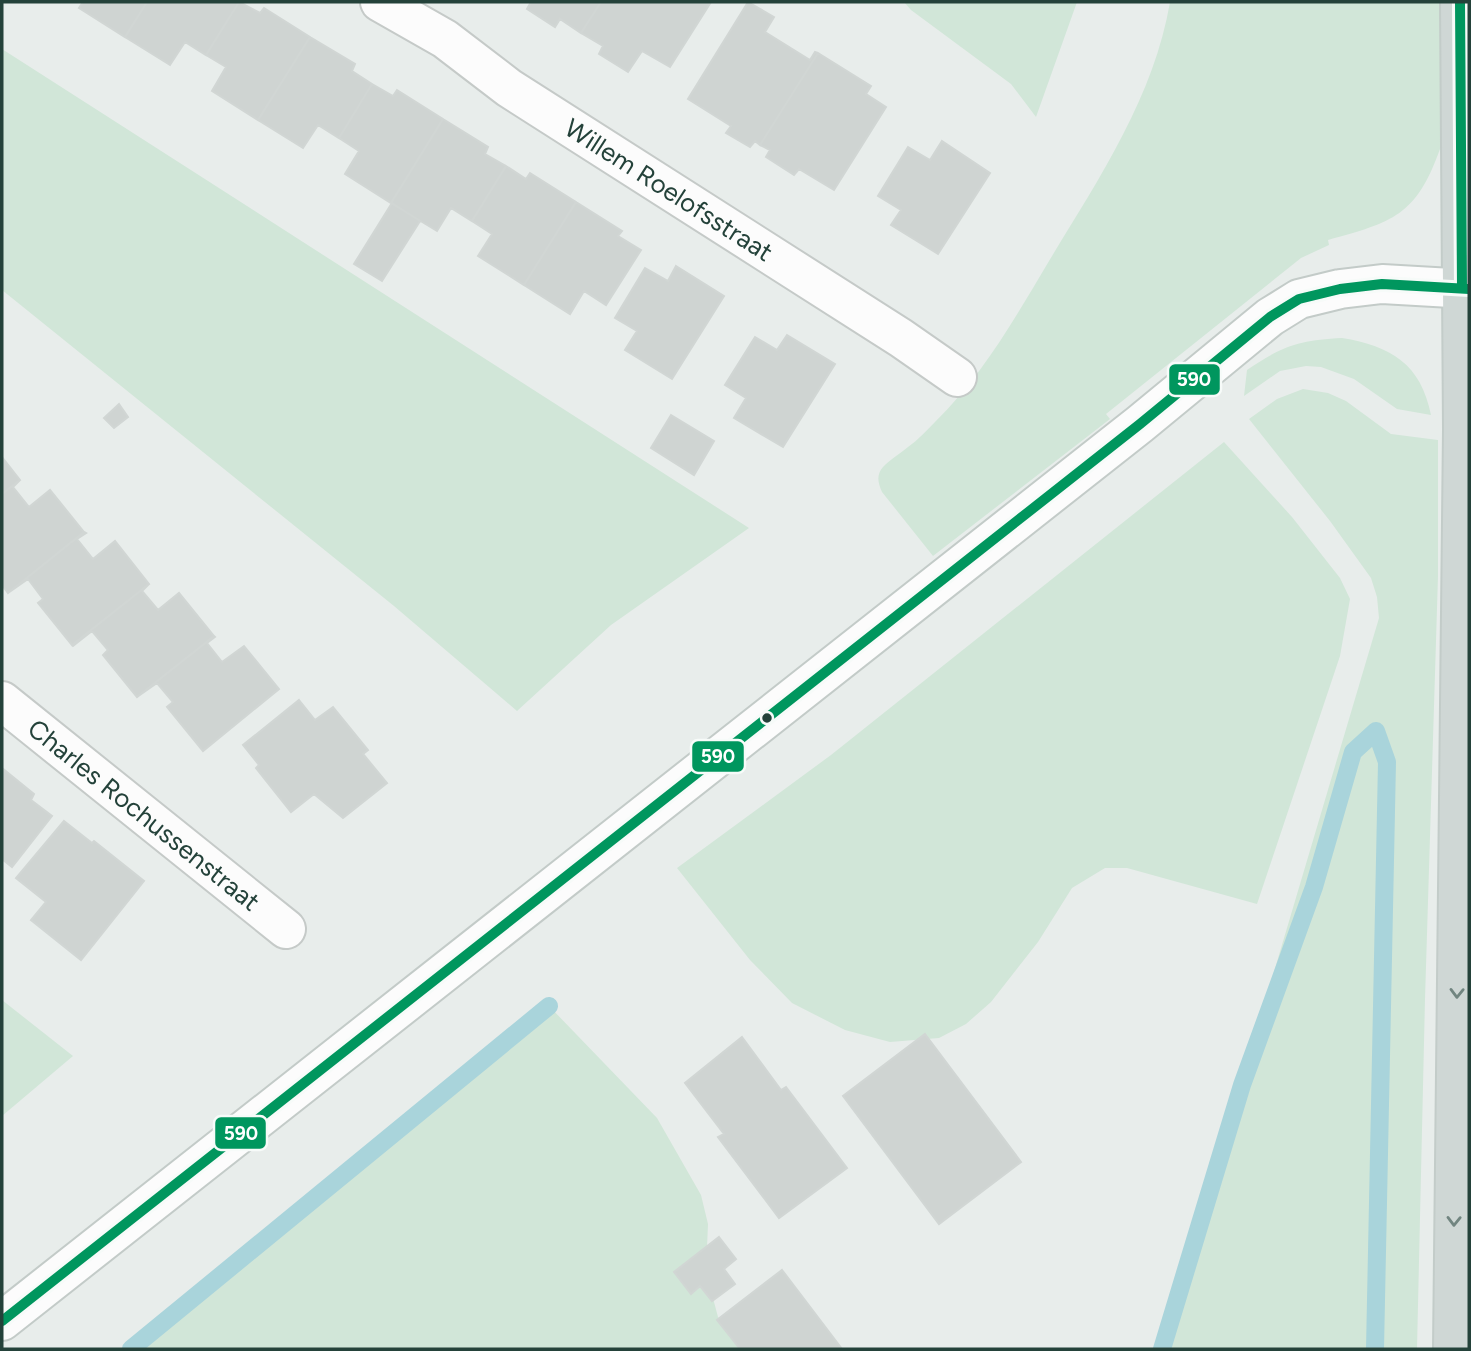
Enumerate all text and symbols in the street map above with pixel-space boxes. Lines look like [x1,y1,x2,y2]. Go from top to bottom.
street label: Willem Roelofsstraat [559,112,779,268]
line badge: 590 [1168,363,1221,396]
text: 590 [1177,368,1211,391]
unlabelled marker [760,711,774,725]
street label: Charles Rochussenstraat [21,712,267,918]
line badge: 590 [691,740,745,773]
text: 590 [701,745,735,768]
one-way arrow [1449,988,1465,999]
line badge: 590 [214,1116,267,1150]
text: 590 [224,1122,258,1145]
one-way arrow [1446,1216,1462,1226]

